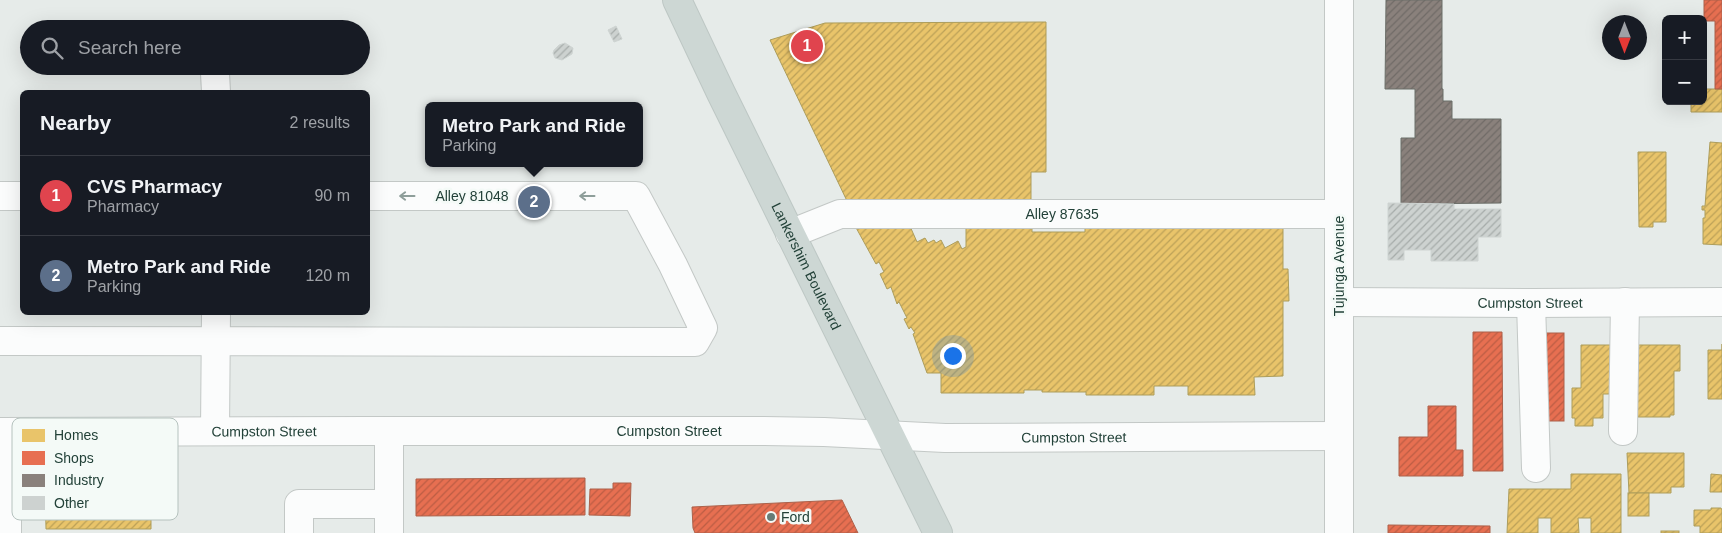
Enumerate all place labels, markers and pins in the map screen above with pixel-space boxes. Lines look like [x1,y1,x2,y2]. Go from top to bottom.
pin: 1 [791,27,823,65]
pin: 2 [518,183,550,221]
place label: Ford [781,509,810,525]
marker: Ford [765,511,777,523]

